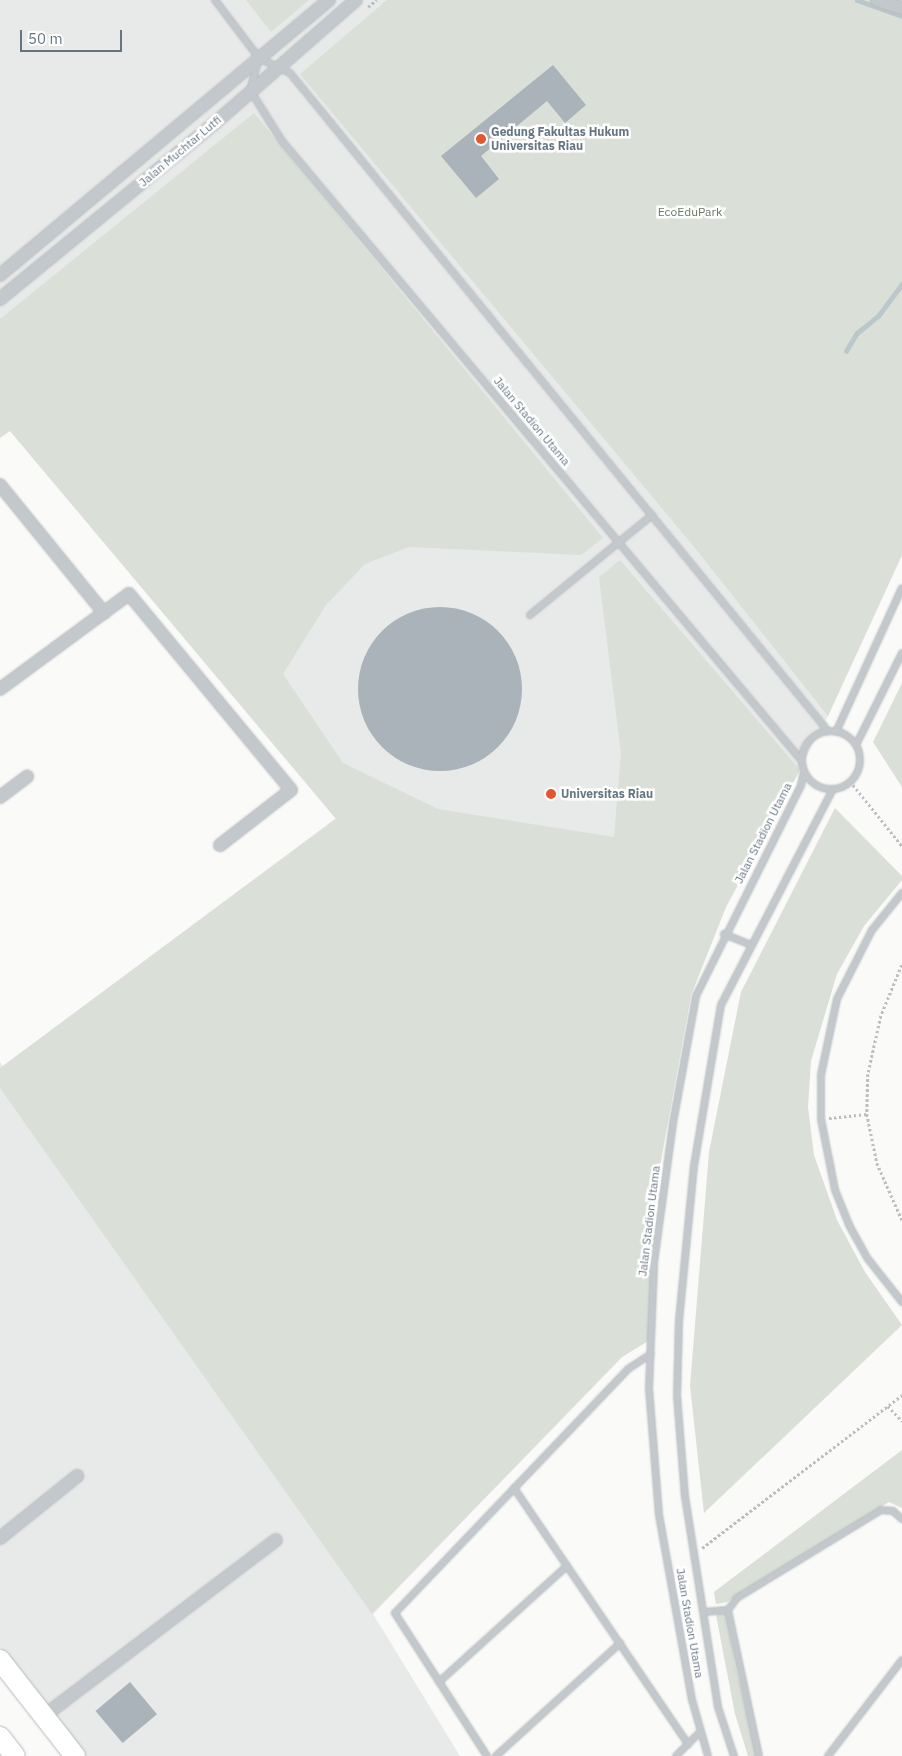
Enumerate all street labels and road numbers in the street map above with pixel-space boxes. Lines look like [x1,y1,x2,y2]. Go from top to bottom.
street label: Jalan Muchtar Lutfi [136,112,224,190]
street label: Jalan Stadion Utama [491,374,573,468]
street label: Jalan Stadion Utama [731,780,795,886]
street label: Jalan Stadion Utama [635,1165,663,1277]
street label: Jalan Stadion Utama [673,1567,707,1679]

